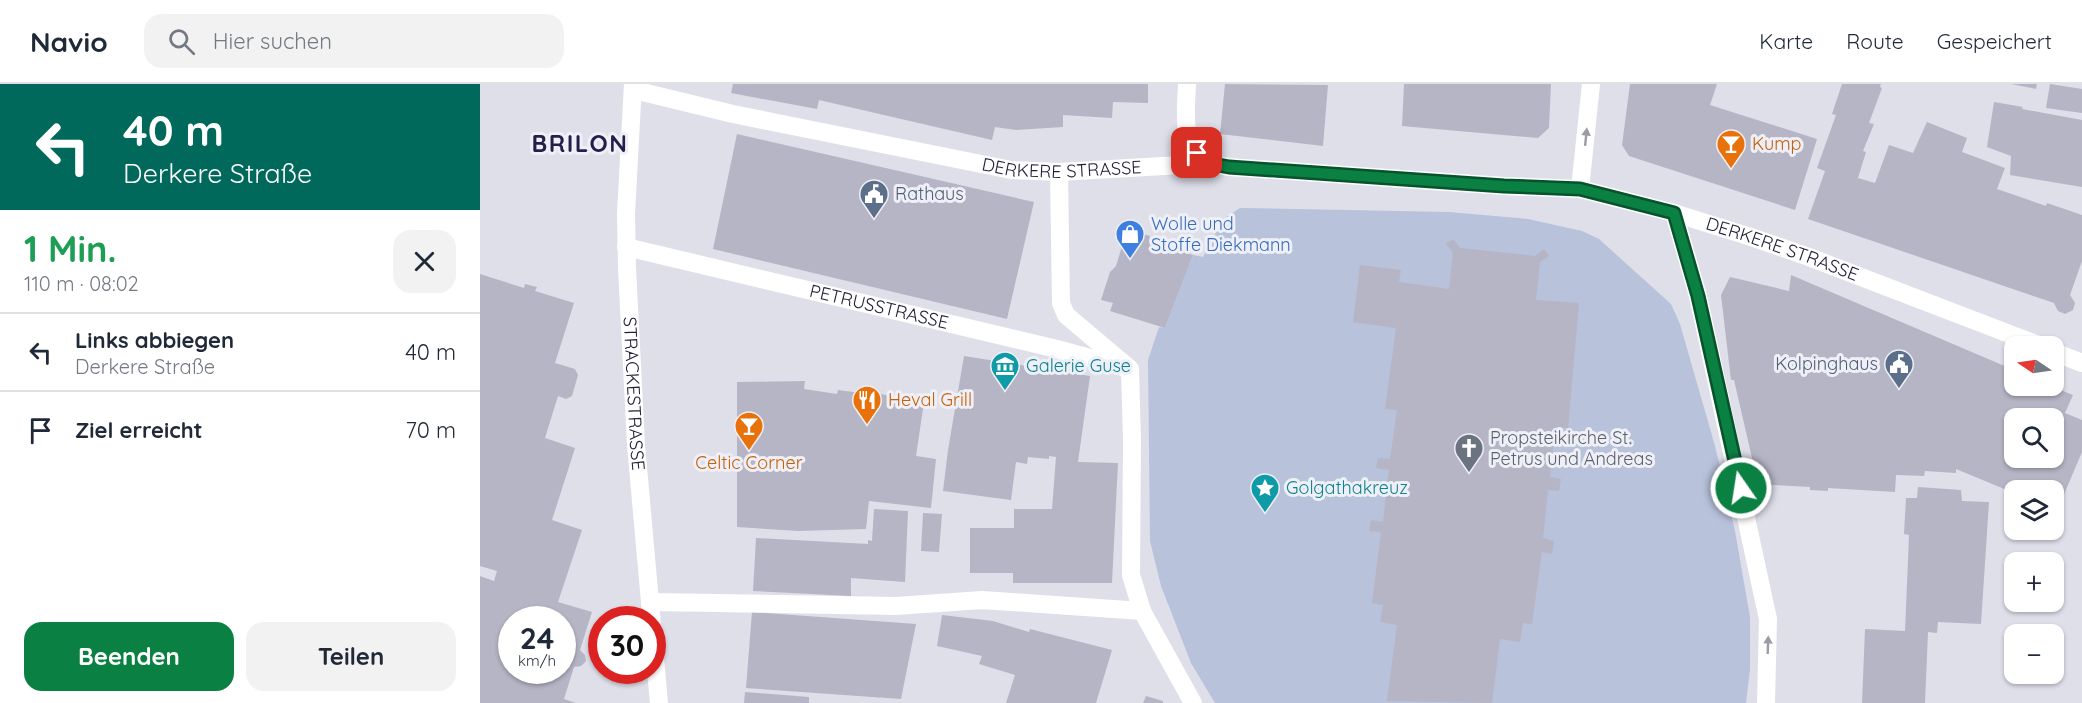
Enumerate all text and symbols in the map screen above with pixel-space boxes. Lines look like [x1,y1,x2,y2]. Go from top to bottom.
search box [144,14,564,68]
text: Navio [30,24,108,59]
icon: search [165,25,198,58]
text: Hier suchen [213,27,332,55]
text: Karte [1759,28,1813,54]
text: Route [1846,28,1904,54]
text: Gespeichert [1937,28,2052,54]
text: 40 m [123,104,224,157]
icon: left [24,108,102,186]
pin [1171,127,1222,178]
one-way arrow [1581,127,1591,146]
district label: BRILON [532,128,628,158]
bar icon: Kump [1715,128,1747,170]
place label: Kump [1752,132,1802,155]
icon: arrive [1180,136,1213,169]
street label: DERKERE STRASSE [980,152,1142,183]
text: Derkere Straße [123,156,312,190]
public building icon: Rathaus [858,178,890,220]
place label: Rathaus [895,182,964,205]
place label: Wolle und Stoffe Diekmann [1151,212,1291,256]
street label: DERKERE STRASSE [1703,212,1862,286]
shop icon: Wolle und Stoffe Diekmann [1114,218,1146,260]
text: 1 Min. [24,226,116,271]
button: close [393,230,456,293]
text: 110 m · 08:02 [24,271,139,296]
street label: PETRUSSTRASSE [807,279,951,334]
street label: STRACKESTRASSE [618,316,650,471]
text: Links abbiegen [75,326,234,354]
icon: left [24,336,57,369]
north arrow [2004,336,2064,396]
map controls [2004,336,2064,684]
text: 40 m [405,338,456,366]
public building icon: Kolpinghaus [1883,348,1915,390]
museum icon: Galerie Guse [989,350,1021,392]
place label: Kolpinghaus [1775,352,1878,375]
text: Derkere Straße [75,354,215,379]
place label: Galerie Guse [1026,354,1131,377]
restaurant icon: Heval Grill [851,384,883,426]
place label: Heval Grill [888,388,972,411]
button: search [2004,408,2064,468]
bar icon: Celtic Corner [733,410,765,452]
icon: arrive [24,414,57,447]
text: Ziel erreicht [75,416,203,444]
text: 70 m [406,416,456,444]
place label: Propsteikirche St. Petrus und Andreas [1490,426,1653,470]
church icon: Propsteikirche St. Petrus und Andreas [1453,432,1485,474]
place label: Celtic Corner [695,451,803,474]
position arrow [1709,456,1773,520]
place icon: Golgathakreuz [1249,472,1281,514]
place label: Golgathakreuz [1286,476,1408,499]
button: layers [2004,480,2064,540]
button: + [2004,552,2064,612]
speed limit sign: 30 [588,606,666,684]
text: 24 [520,619,554,657]
button: Beenden [24,622,234,691]
button: Teilen [246,622,456,691]
button: − [2004,624,2064,684]
one-way arrow [1763,635,1772,654]
text: km/h [518,651,556,670]

